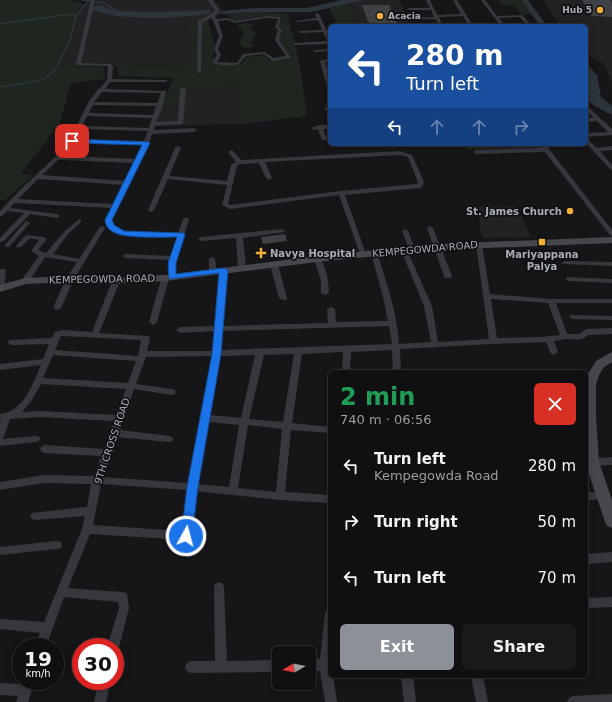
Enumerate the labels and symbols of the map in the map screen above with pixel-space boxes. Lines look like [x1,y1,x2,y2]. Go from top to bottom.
place label: Hub 5 [562,5,592,15]
marker: Hub 5 [595,5,605,15]
marker: Acacia [375,11,385,21]
place label: Acacia [388,11,421,21]
pin [55,124,89,158]
place label: St. James Church [466,206,562,217]
marker: St. James Church [565,206,575,216]
marker: Mariyappana Palya [537,237,547,247]
street label: KEMPEGOWDA ROAD [372,239,479,259]
marker: Navya Hospital [255,247,267,259]
place label: Navya Hospital [270,248,355,259]
place label: Mariyappana Palya [505,249,579,272]
street label: KEMPEGOWDA ROAD [49,273,155,285]
street label: 9TH CROSS ROAD [92,396,132,485]
position arrow [165,515,207,557]
speed limit sign: 30 [72,638,124,690]
north arrow [272,646,316,690]

